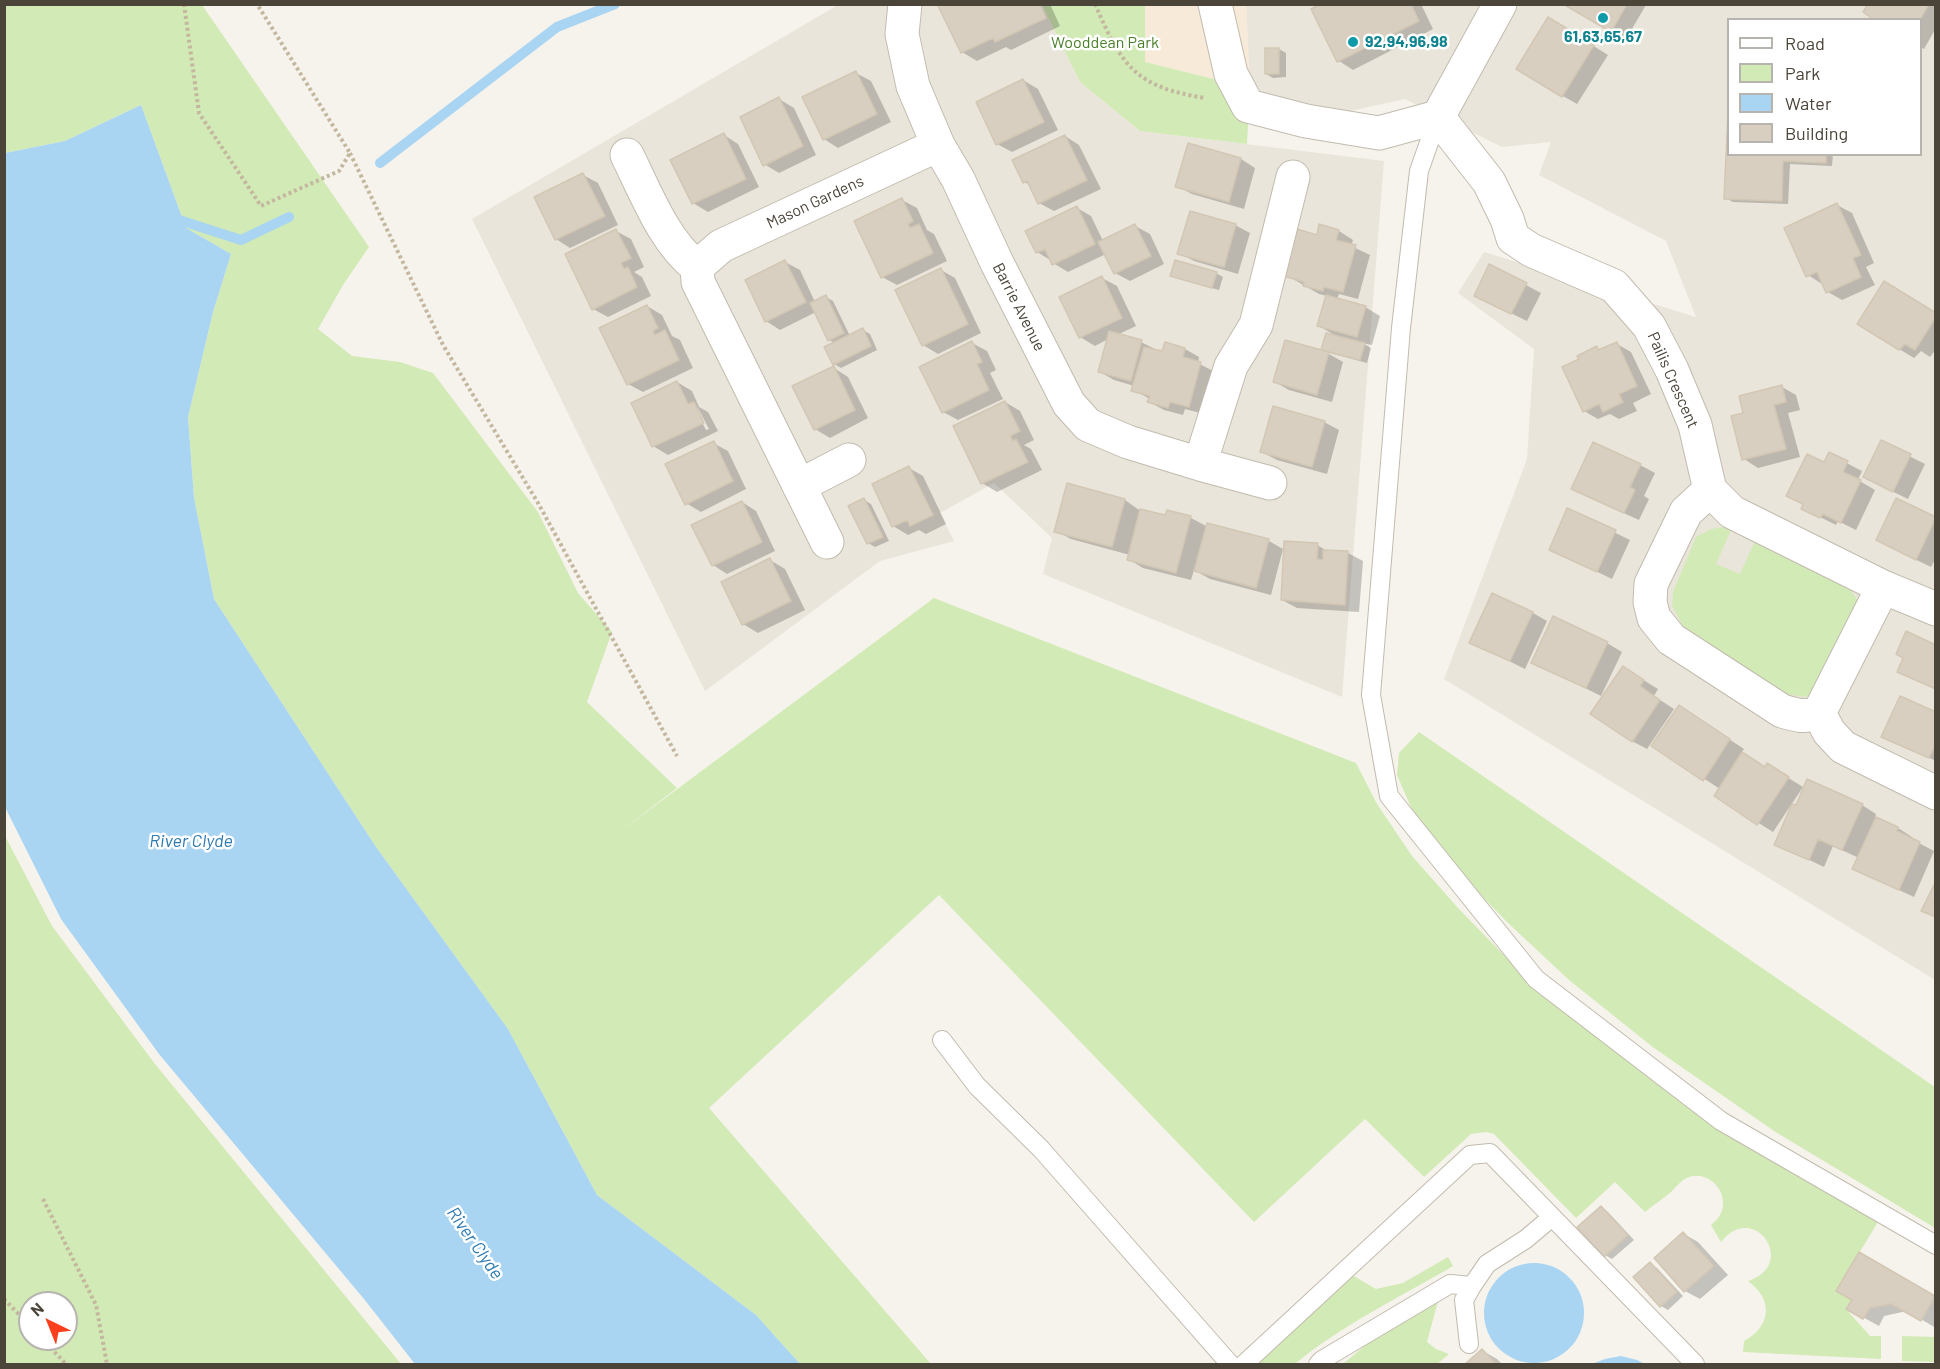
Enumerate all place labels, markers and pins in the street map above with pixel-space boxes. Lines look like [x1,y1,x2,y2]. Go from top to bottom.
marker: 61,63,65,67 [1596,11,1610,25]
place label: 61,63,65,67 [1564,27,1642,47]
place label: 92,94,96,98 [1365,32,1448,52]
marker: 92,94,96,98 [1346,35,1360,49]

